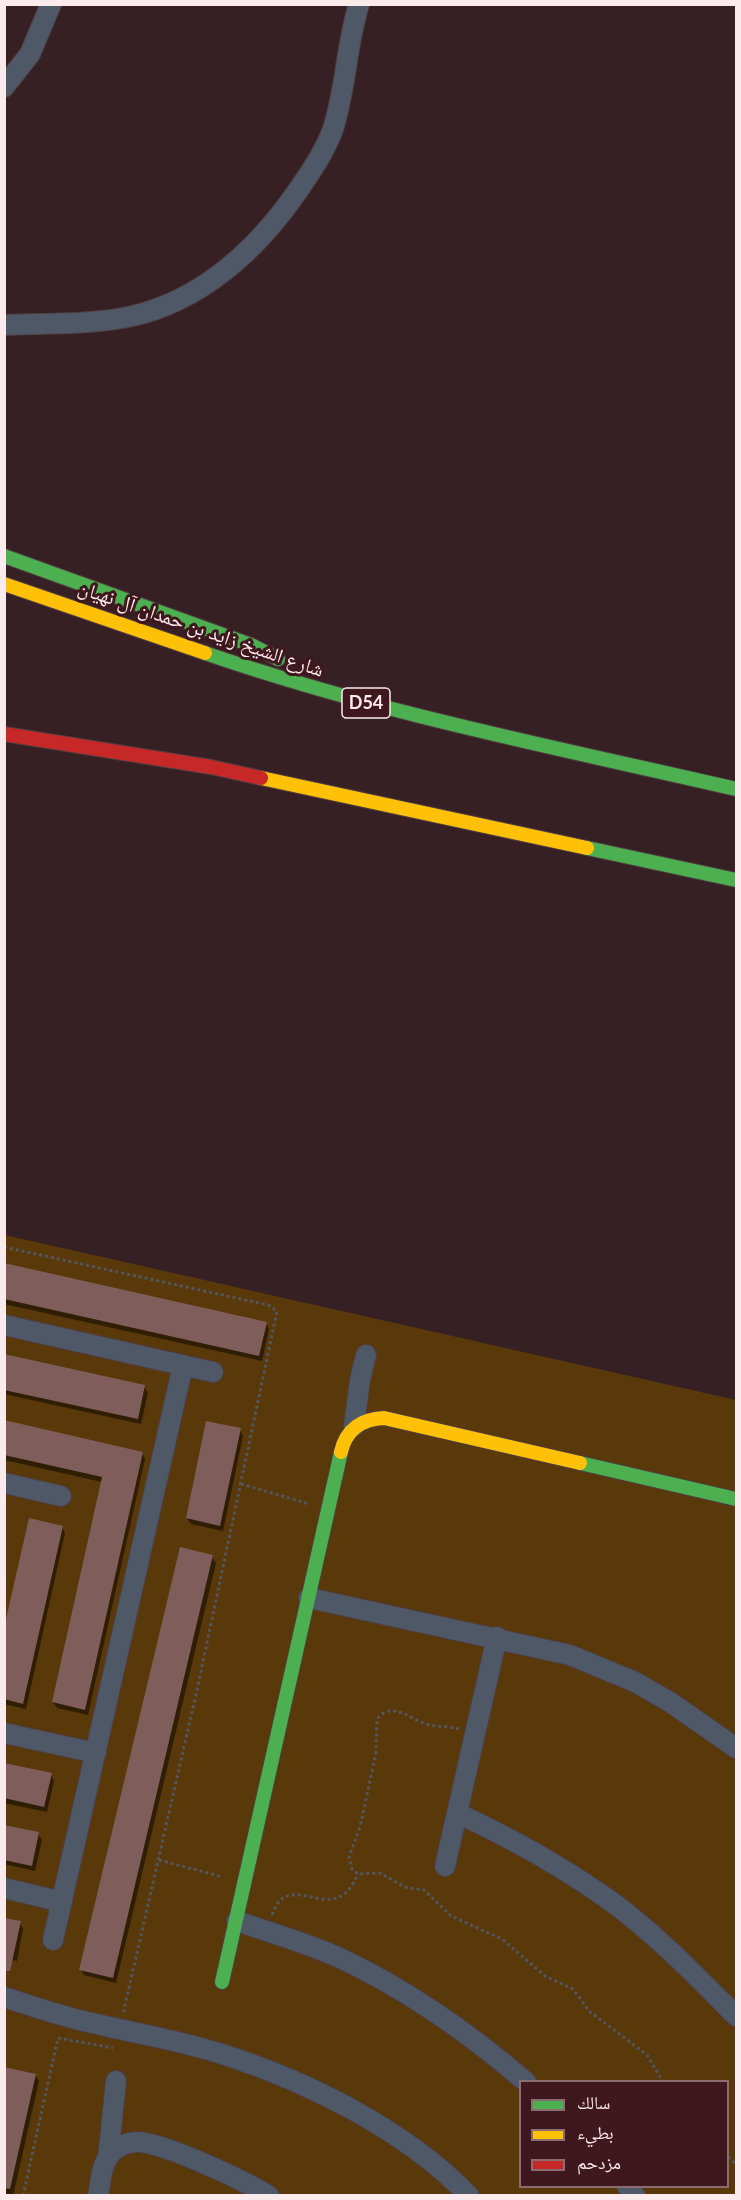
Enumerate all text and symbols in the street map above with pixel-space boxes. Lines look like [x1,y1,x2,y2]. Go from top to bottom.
street label: شارع الشيخ زايد بن حمدان آل نهيان [75,576,327,682]
road number: D54 [342,688,390,718]
legend [519,2080,729,2188]
text: سالك [577,2091,610,2113]
text: بطيء [577,2121,614,2143]
text: مزدحم [577,2151,621,2173]

